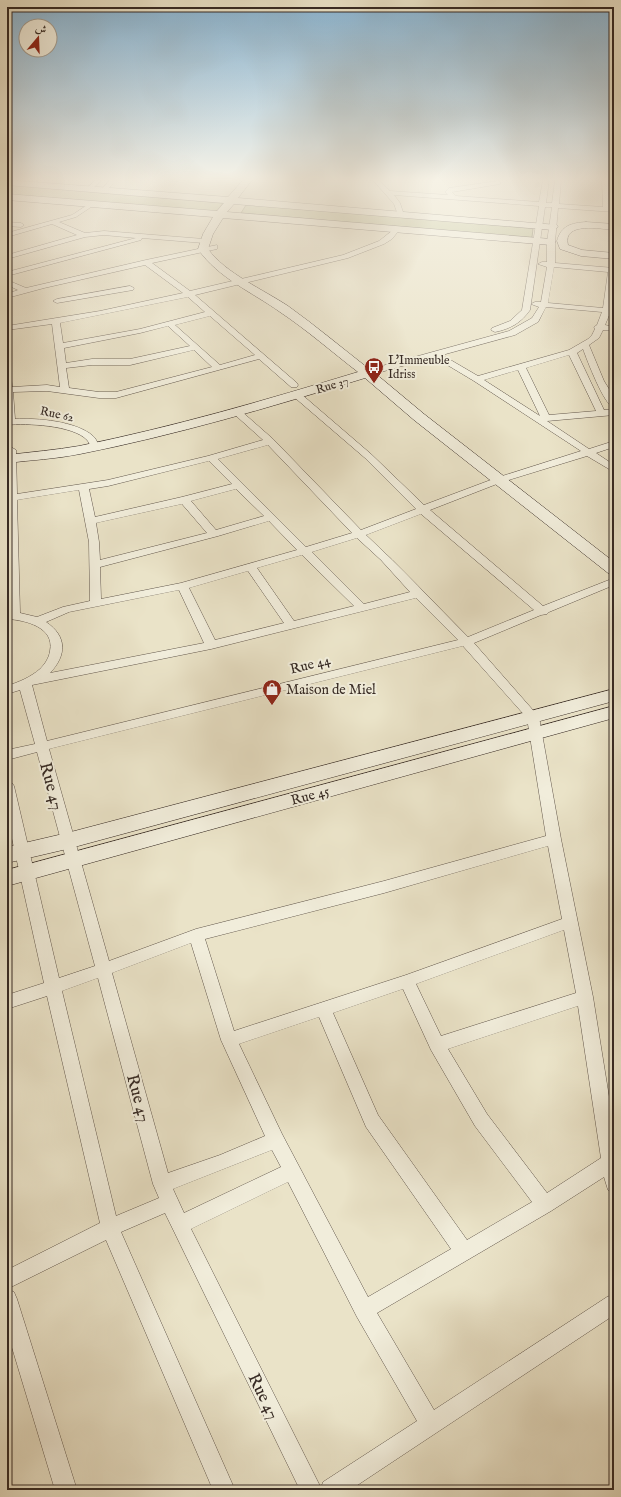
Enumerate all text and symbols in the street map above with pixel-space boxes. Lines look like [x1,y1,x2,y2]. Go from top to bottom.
north arrow [18,18,58,58]
text: ش [33,21,48,38]
place label: L'Immeuble Idriss [388,353,450,382]
bus stop icon: L'Immeuble Idriss [363,356,385,384]
street label: Rue 37 [314,373,350,398]
street label: Rue 62 [39,404,75,425]
street label: Rue 44 [288,651,332,679]
shop icon: Maison de Miel [261,678,283,706]
place label: Maison de Miel [286,681,376,699]
street label: Rue 47 [34,760,67,813]
street label: Rue 45 [289,782,332,810]
street label: Rue 47 [121,1072,154,1125]
street label: Rue 47 [242,1370,283,1423]

